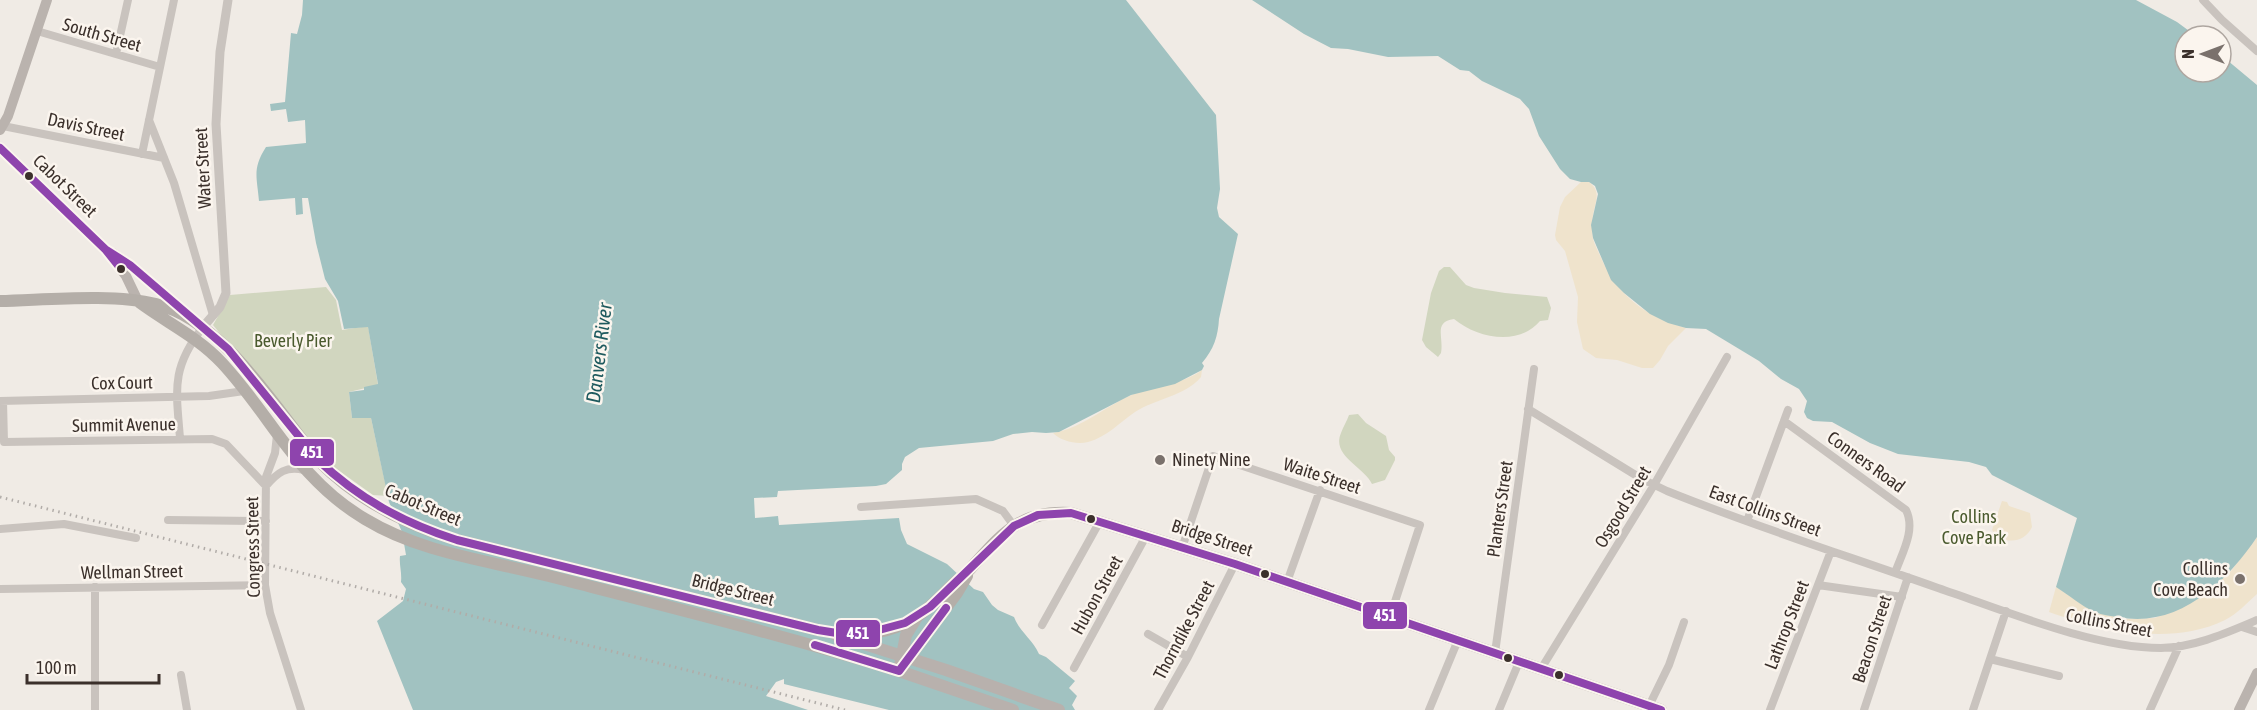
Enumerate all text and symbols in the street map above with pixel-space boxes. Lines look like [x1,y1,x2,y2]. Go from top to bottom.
street label: South Street [61,13,144,56]
north arrow [2173,24,2233,84]
text: N [2179,49,2197,59]
street label: Davis Street [46,108,127,145]
street label: Water Street [190,127,215,209]
street label: Cabot Street [29,150,102,221]
unlabelled marker [23,170,35,182]
unlabelled marker [115,263,127,275]
water label: Danvers River [581,301,616,404]
park label: Beverly Pier [254,330,333,351]
street label: Cox Court [91,371,153,394]
street label: Summit Avenue [72,413,176,436]
street label: Conners Road [1823,426,1909,497]
line badge: 451 [289,438,335,467]
text: 451 [300,443,324,461]
place label: Ninety Nine [1172,449,1250,470]
marker: Ninety Nine [1153,453,1167,467]
street label: Waite Street [1281,453,1364,498]
street label: Planters Street [1482,459,1517,559]
street label: Osgood Street [1590,462,1655,551]
street label: Cabot Street [382,479,464,530]
street label: East Collins Street [1706,481,1824,540]
street label: Congress Street [241,496,264,598]
park label: Collins Cove Park [1942,506,2006,548]
unlabelled marker [1085,513,1097,525]
street label: Bridge Street [1169,515,1255,560]
street label: Hubon Street [1066,552,1127,638]
place label: Collins Cove Beach [2153,558,2228,600]
street label: Wellman Street [81,560,183,583]
unlabelled marker [1259,568,1271,580]
street label: Bridge Street [690,569,776,610]
marker: Collins Cove Beach [2233,572,2247,586]
street label: Thorndike Street [1149,577,1218,683]
street label: Lathrop Street [1760,577,1813,672]
street label: Beacon Street [1847,592,1896,685]
line badge: 451 [1362,601,1408,630]
street label: Collins Street [2064,604,2154,641]
text: 451 [1373,606,1397,624]
line badge: 451 [835,619,881,648]
text: 451 [846,624,870,642]
scale bar [27,647,159,685]
unlabelled marker [1502,652,1514,664]
text: 100 m [36,657,77,678]
unlabelled marker [1553,669,1565,681]

